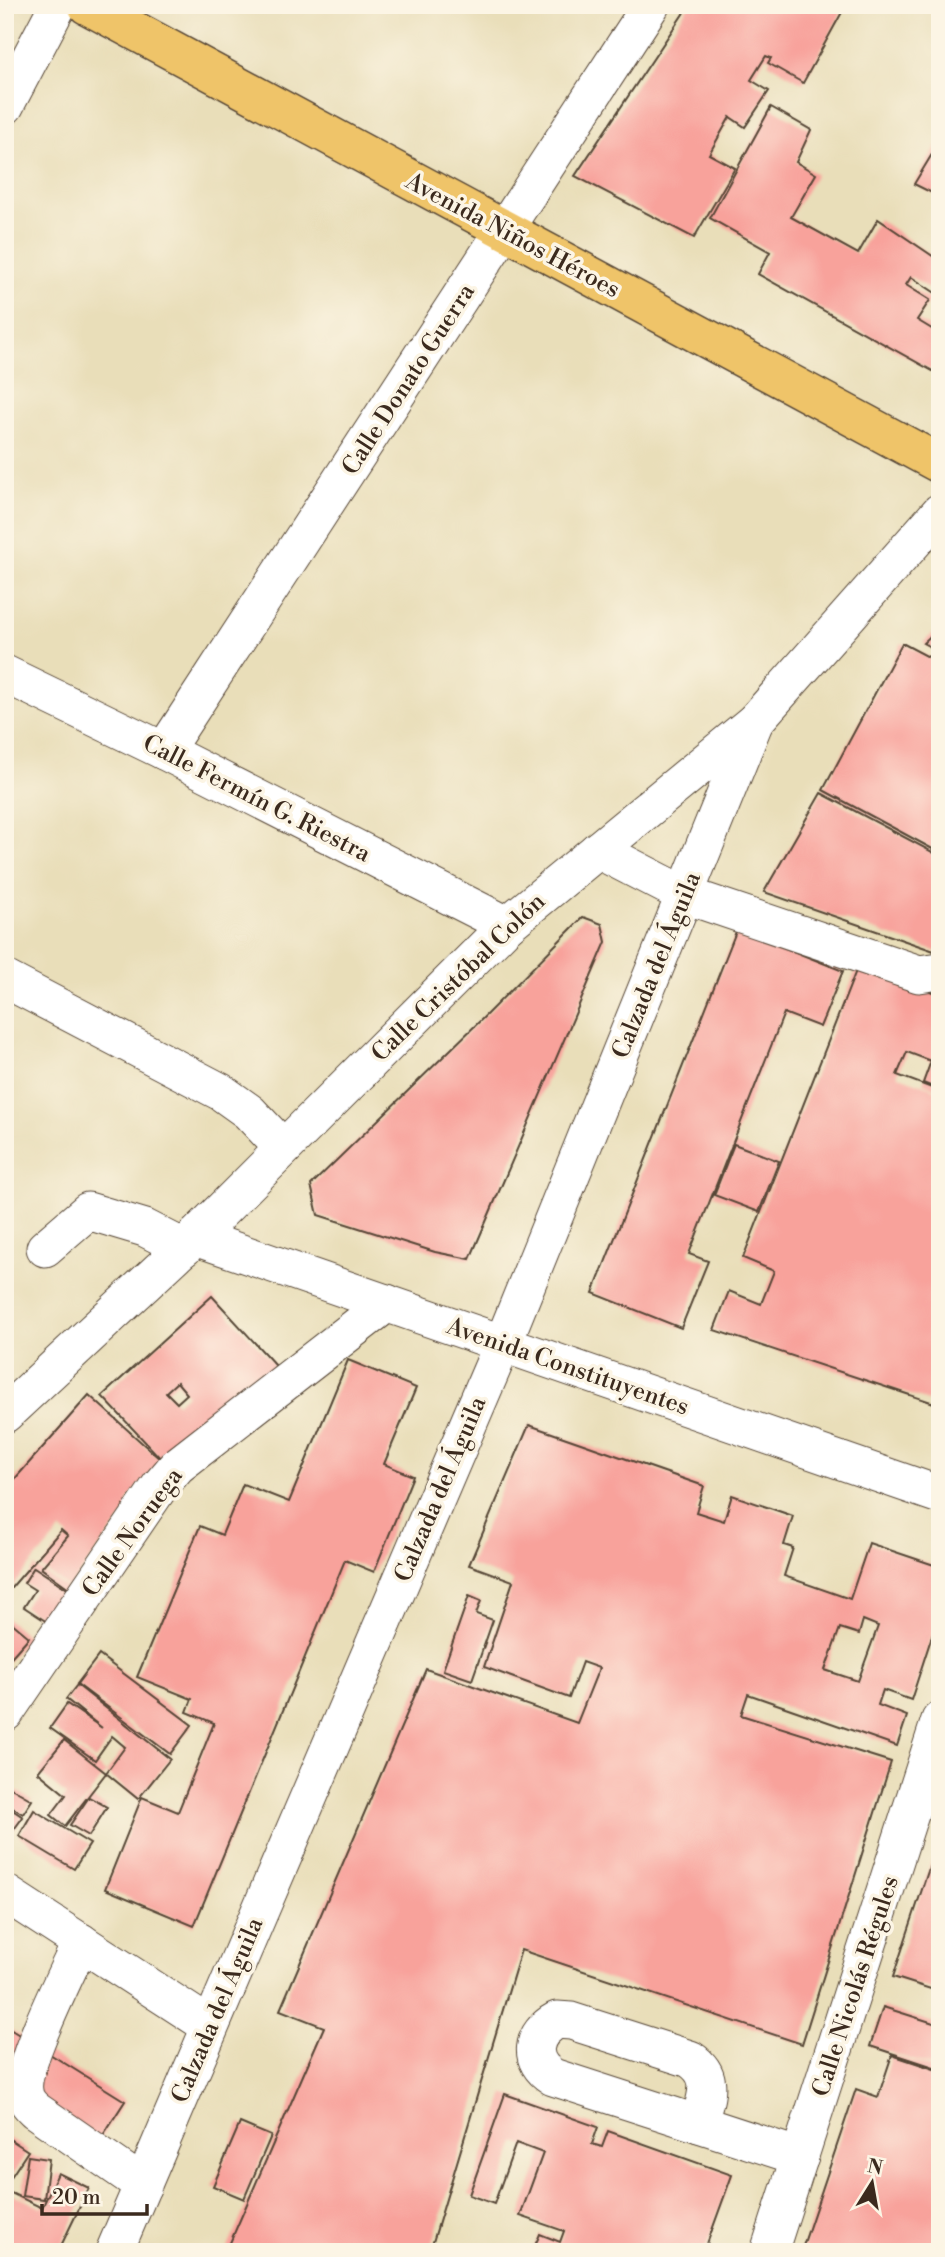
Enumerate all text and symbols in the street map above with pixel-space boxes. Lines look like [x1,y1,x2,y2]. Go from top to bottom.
street label: Avenida Niños Héroes [399,166,625,305]
street label: Calle Donato Guerra [336,278,482,481]
street label: Calle Fermín G. Riestra [138,728,376,870]
street label: Calzada del Águila [605,867,708,1063]
street label: Calle Cristóbal Colón [365,887,552,1069]
street label: Avenida Constituyentes [442,1311,693,1422]
street label: Calzada del Águila [387,1391,494,1587]
street label: Calle Noruega [76,1461,190,1603]
street label: Calle Nicolás Régules [806,1872,906,2100]
street label: Calzada del Águila [164,1912,271,2108]
north arrow [836,2148,906,2218]
text: N [865,2154,885,2181]
scale bar [42,2173,147,2217]
text: 20 m [52,2185,101,2211]

